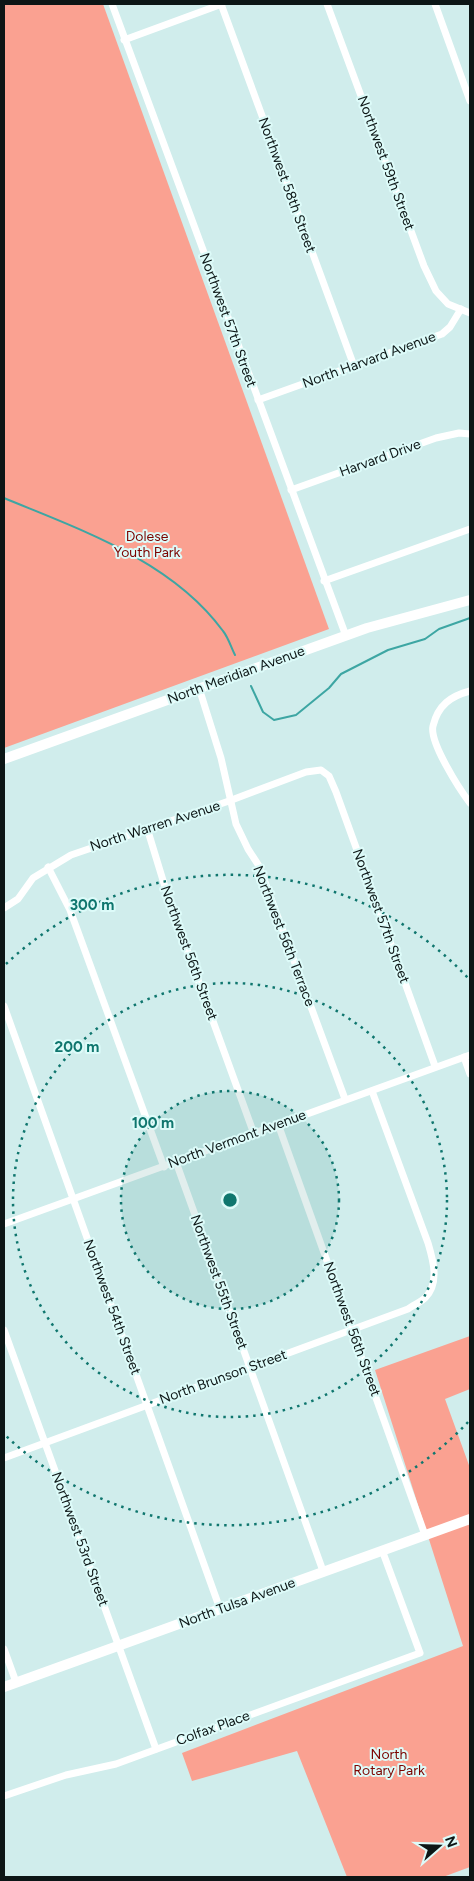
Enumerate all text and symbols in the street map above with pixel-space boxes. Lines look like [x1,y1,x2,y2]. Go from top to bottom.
street label: Northwest 59th Street [354,93,418,233]
street label: Northwest 58th Street [255,115,319,255]
street label: Northwest 57th Street [196,250,260,390]
street label: North Harvard Avenue [300,328,438,392]
street label: Harvard Drive [337,435,423,481]
park label: Dolese Youth Park [114,528,181,561]
street label: North Meridian Avenue [165,642,307,708]
street label: North Warren Avenue [88,797,223,855]
street label: Northwest 57th Street [349,846,413,986]
street label: Northwest 56th Terrace [249,863,319,1009]
street label: Northwest 56th Street [157,883,221,1023]
text: 300 m [70,896,114,914]
text: 200 m [55,1038,99,1056]
street label: North Vermont Avenue [166,1106,309,1172]
text: 100 m [132,1114,174,1132]
centre of rings [221,1191,239,1209]
street label: Northwest 55th Street [187,1212,251,1352]
street label: Northwest 54th Street [80,1237,144,1377]
street label: Northwest 56th Street [320,1259,384,1399]
street label: North Brunson Street [157,1346,289,1408]
street label: Northwest 53rd Street [48,1470,112,1608]
street label: North Tulsa Avenue [176,1574,298,1632]
street label: Colfax Place [174,1707,253,1749]
park label: North Rotary Park [353,1746,425,1779]
north arrow [414,1821,464,1871]
text: N [441,1834,461,1850]

